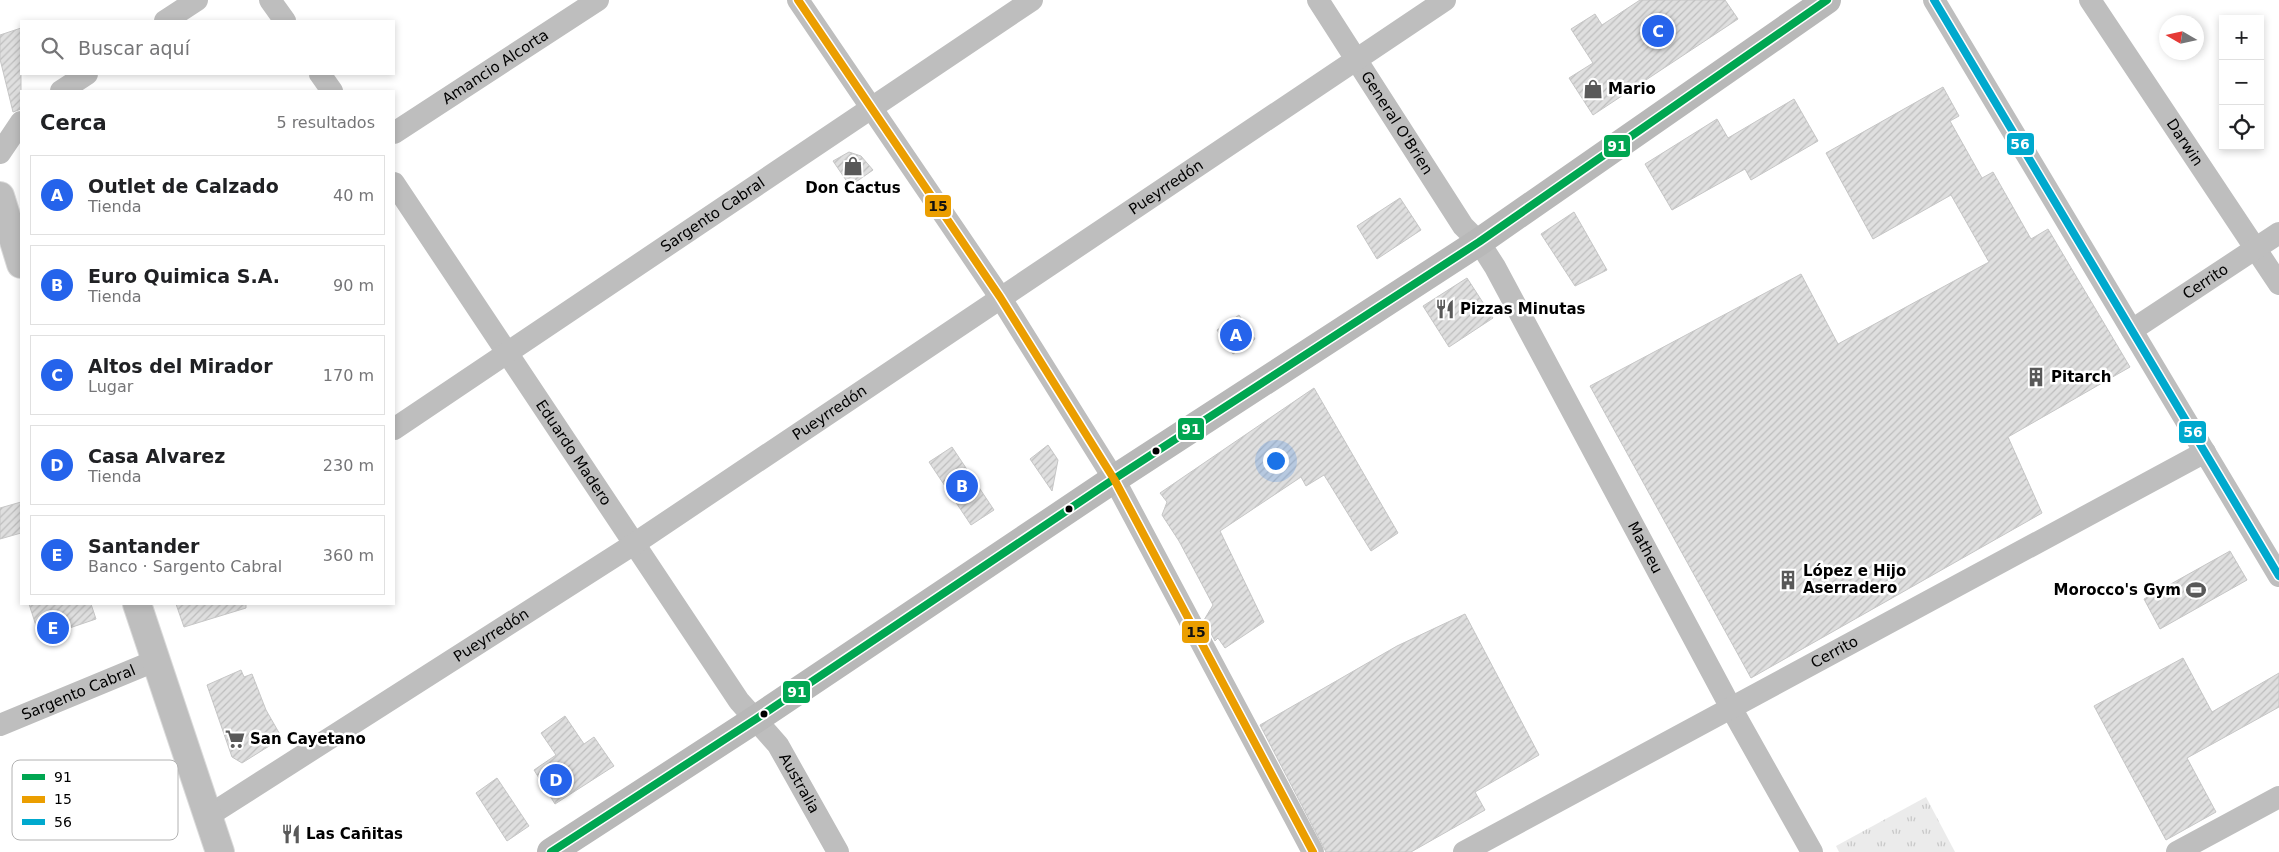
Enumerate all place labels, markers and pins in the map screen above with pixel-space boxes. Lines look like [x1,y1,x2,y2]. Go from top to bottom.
pin: C [1642,12,1674,50]
shop icon: Mario [1582,78,1604,100]
place label: Mario [1608,80,1656,98]
shop icon: Don Cactus [842,155,864,177]
place label: Don Cactus [805,179,901,197]
restaurant icon: Pizzas Minutas [1434,298,1456,320]
place label: Pizzas Minutas [1460,300,1586,318]
pin: A [1220,316,1252,354]
building icon: Pitarch [2025,366,2047,388]
place label: Pitarch [2051,368,2111,386]
unlabelled marker [1151,446,1161,456]
pin: B [946,467,978,505]
unlabelled marker [1064,504,1074,514]
place label: López e Hijo Aserradero [1803,562,1906,597]
building icon: López e Hijo Aserradero [1777,569,1799,591]
sports icon: Morocco's Gym [2185,579,2207,601]
place label: Morocco's Gym [2054,581,2181,599]
pin: E [37,609,69,647]
unlabelled marker [759,709,769,719]
supermarket icon: San Cayetano [224,728,246,750]
place label: San Cayetano [250,730,366,748]
pin: D [540,761,572,799]
restaurant icon: Las Cañitas [280,823,302,845]
place label: Las Cañitas [306,825,403,843]

